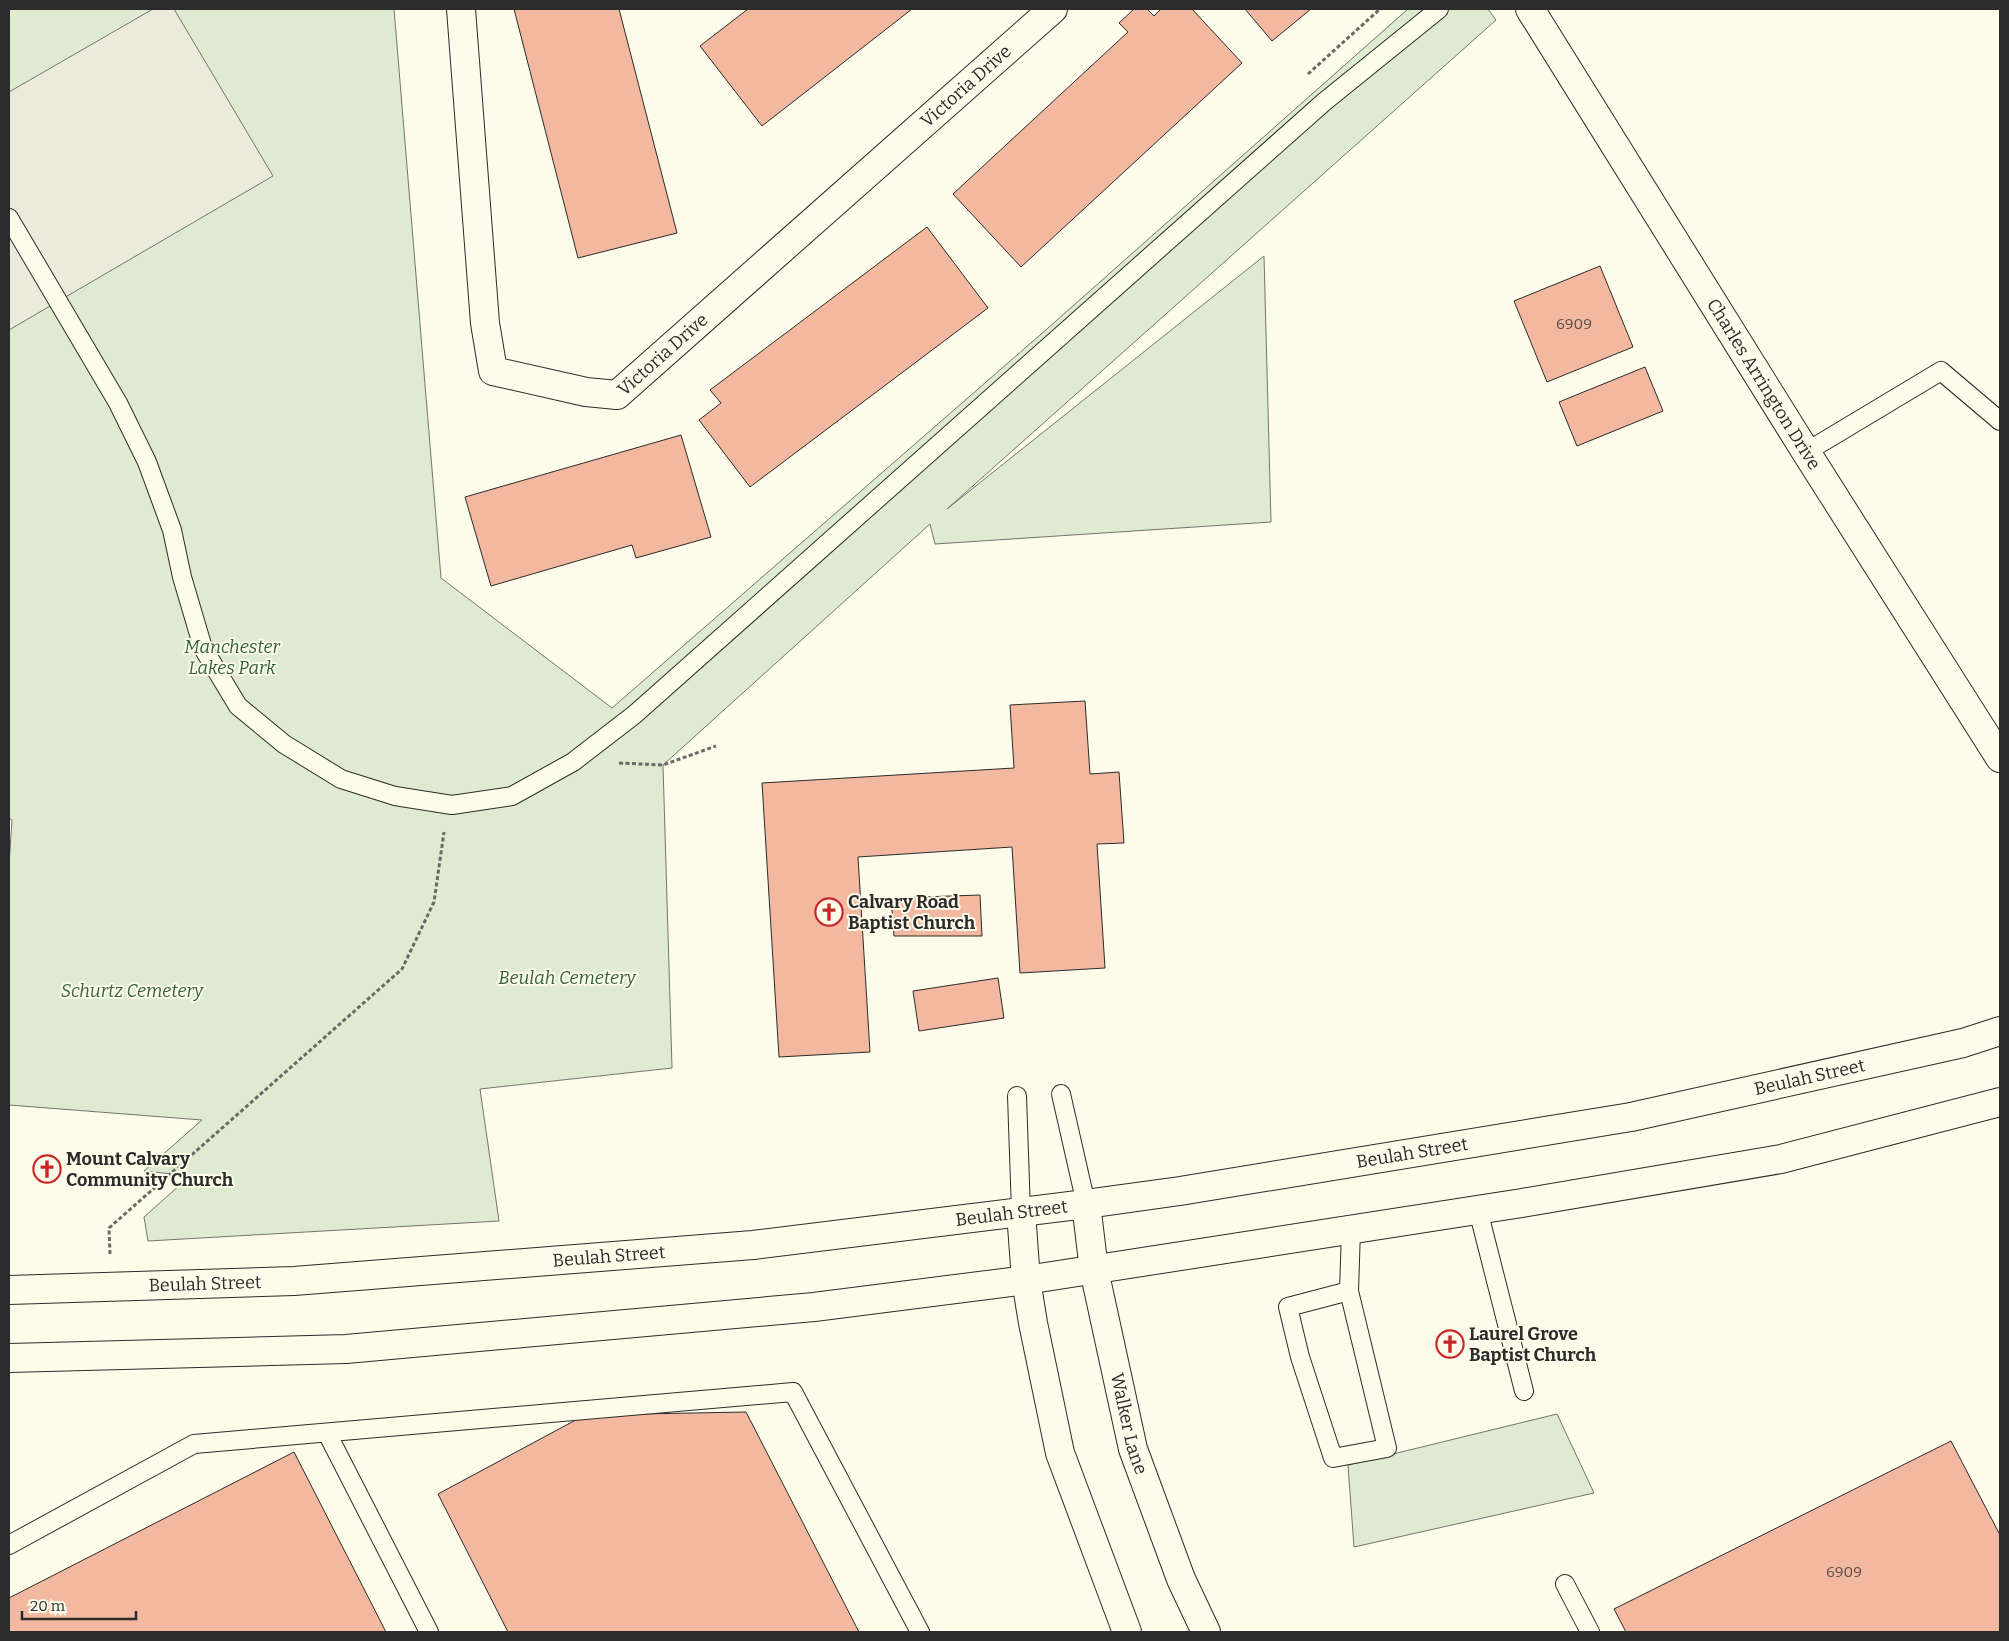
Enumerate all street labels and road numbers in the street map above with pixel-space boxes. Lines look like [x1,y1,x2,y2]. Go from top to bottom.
street label: Victoria Drive [916,40,1016,132]
street label: Charles Arrington Drive [1702,294,1825,474]
street label: Victoria Drive [613,309,712,400]
street label: Beulah Street [1752,1054,1868,1100]
street label: Beulah Street [1354,1133,1470,1173]
street label: Beulah Street [954,1195,1069,1231]
street label: Beulah Street [552,1241,667,1272]
street label: Beulah Street [148,1271,262,1297]
street label: Walker Lane [1106,1371,1152,1477]

